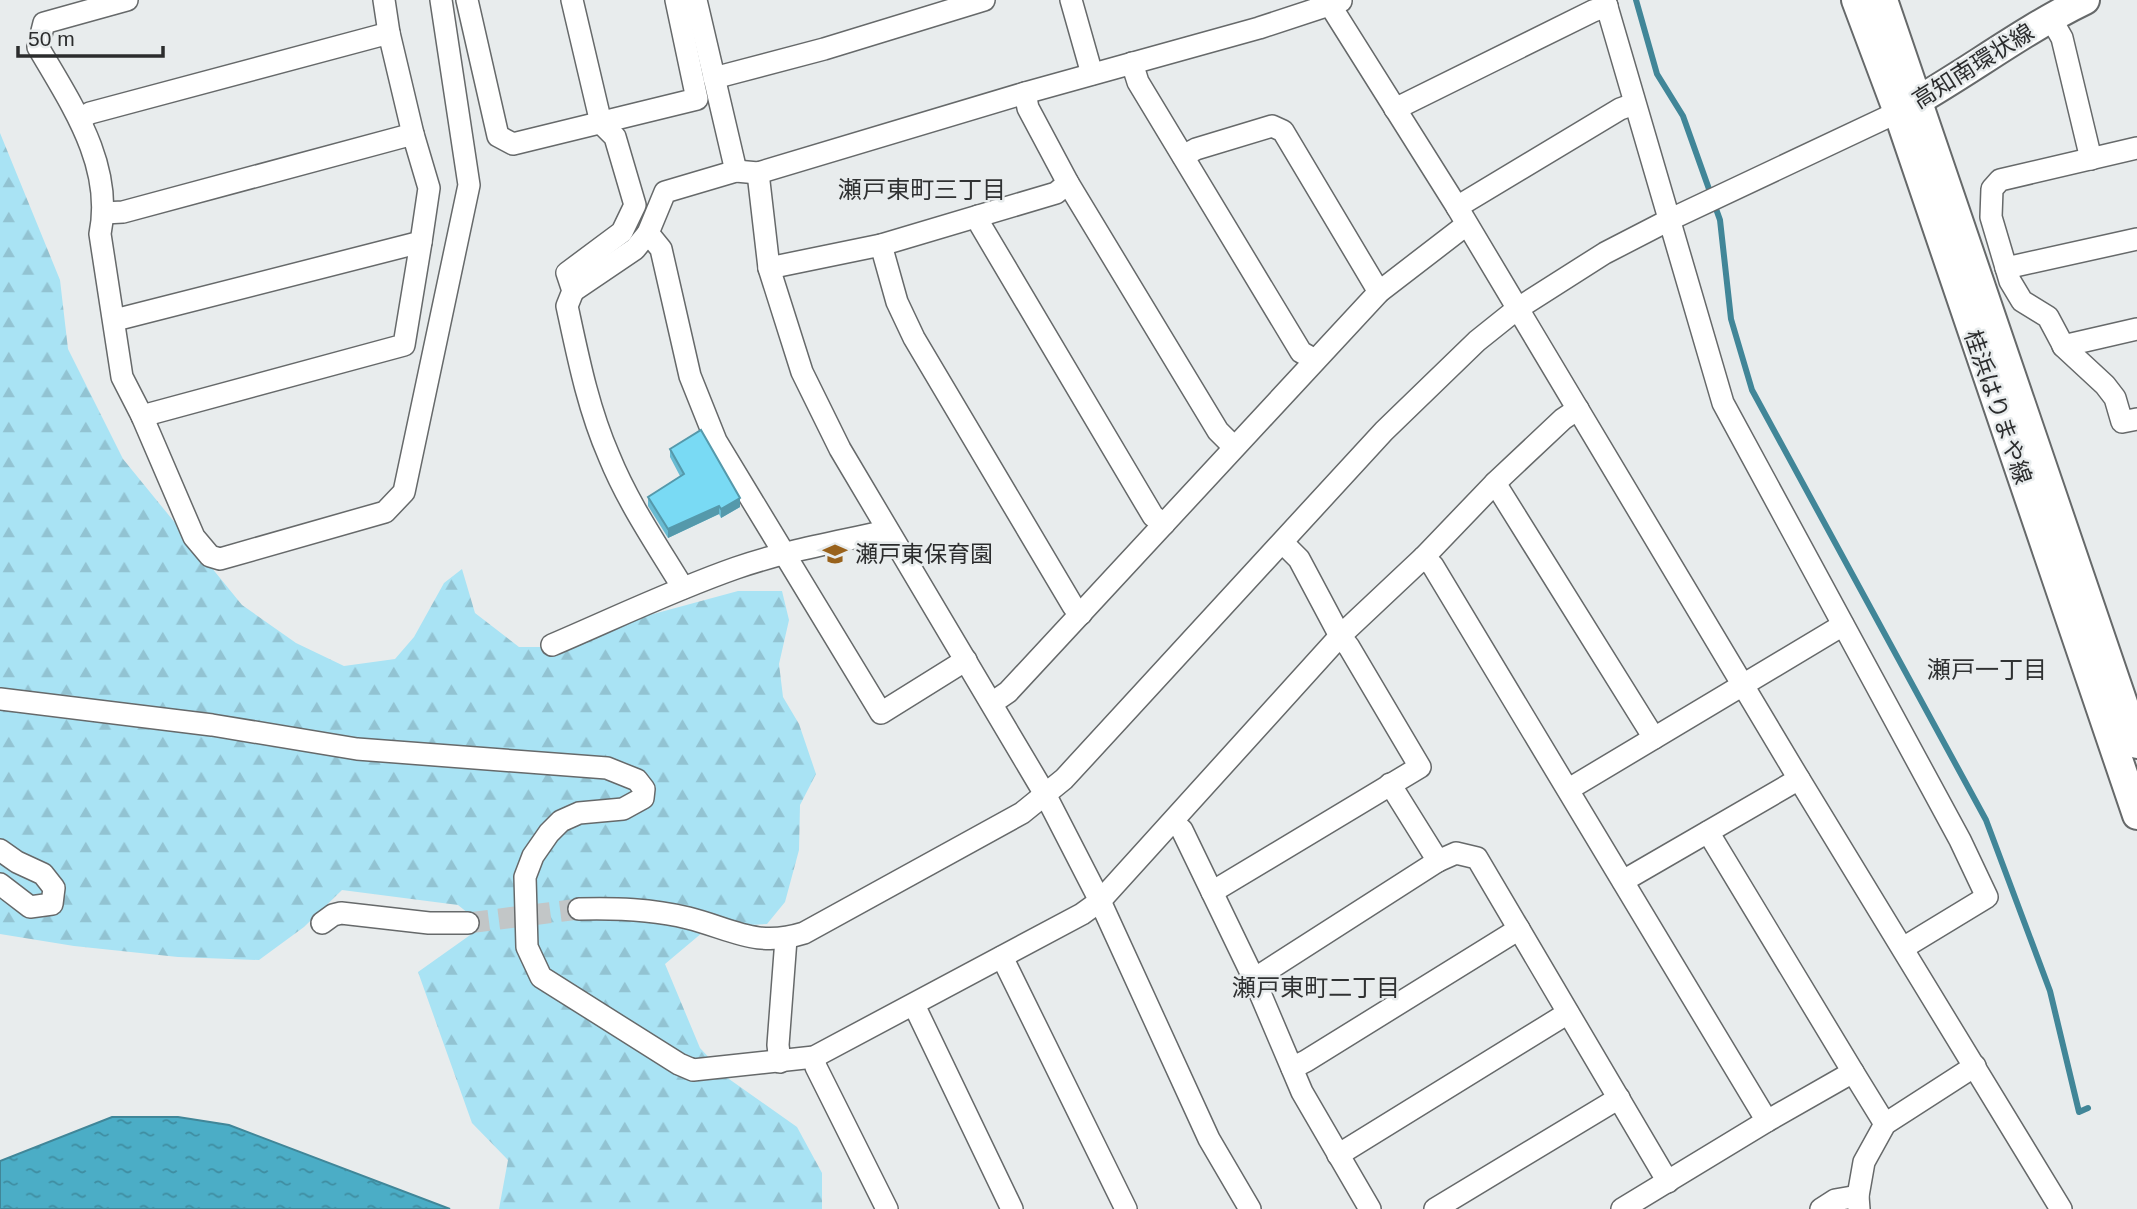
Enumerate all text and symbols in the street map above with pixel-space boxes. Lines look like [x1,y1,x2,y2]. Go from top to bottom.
scale bar [18,14,163,58]
street label: 高知南環状線 [1908,18,2038,114]
text: 50 m [28,27,75,50]
district label: 瀬戸東町三丁目 [838,176,1006,203]
street label: 桂浜はりまや線 [1960,327,2036,487]
school or university icon: 瀬戸東保育園 [821,540,849,568]
place label: 瀬戸東保育園 [855,541,993,567]
district label: 瀬戸一丁目 [1927,656,2047,683]
district label: 瀬戸東町二丁目 [1232,974,1400,1001]

